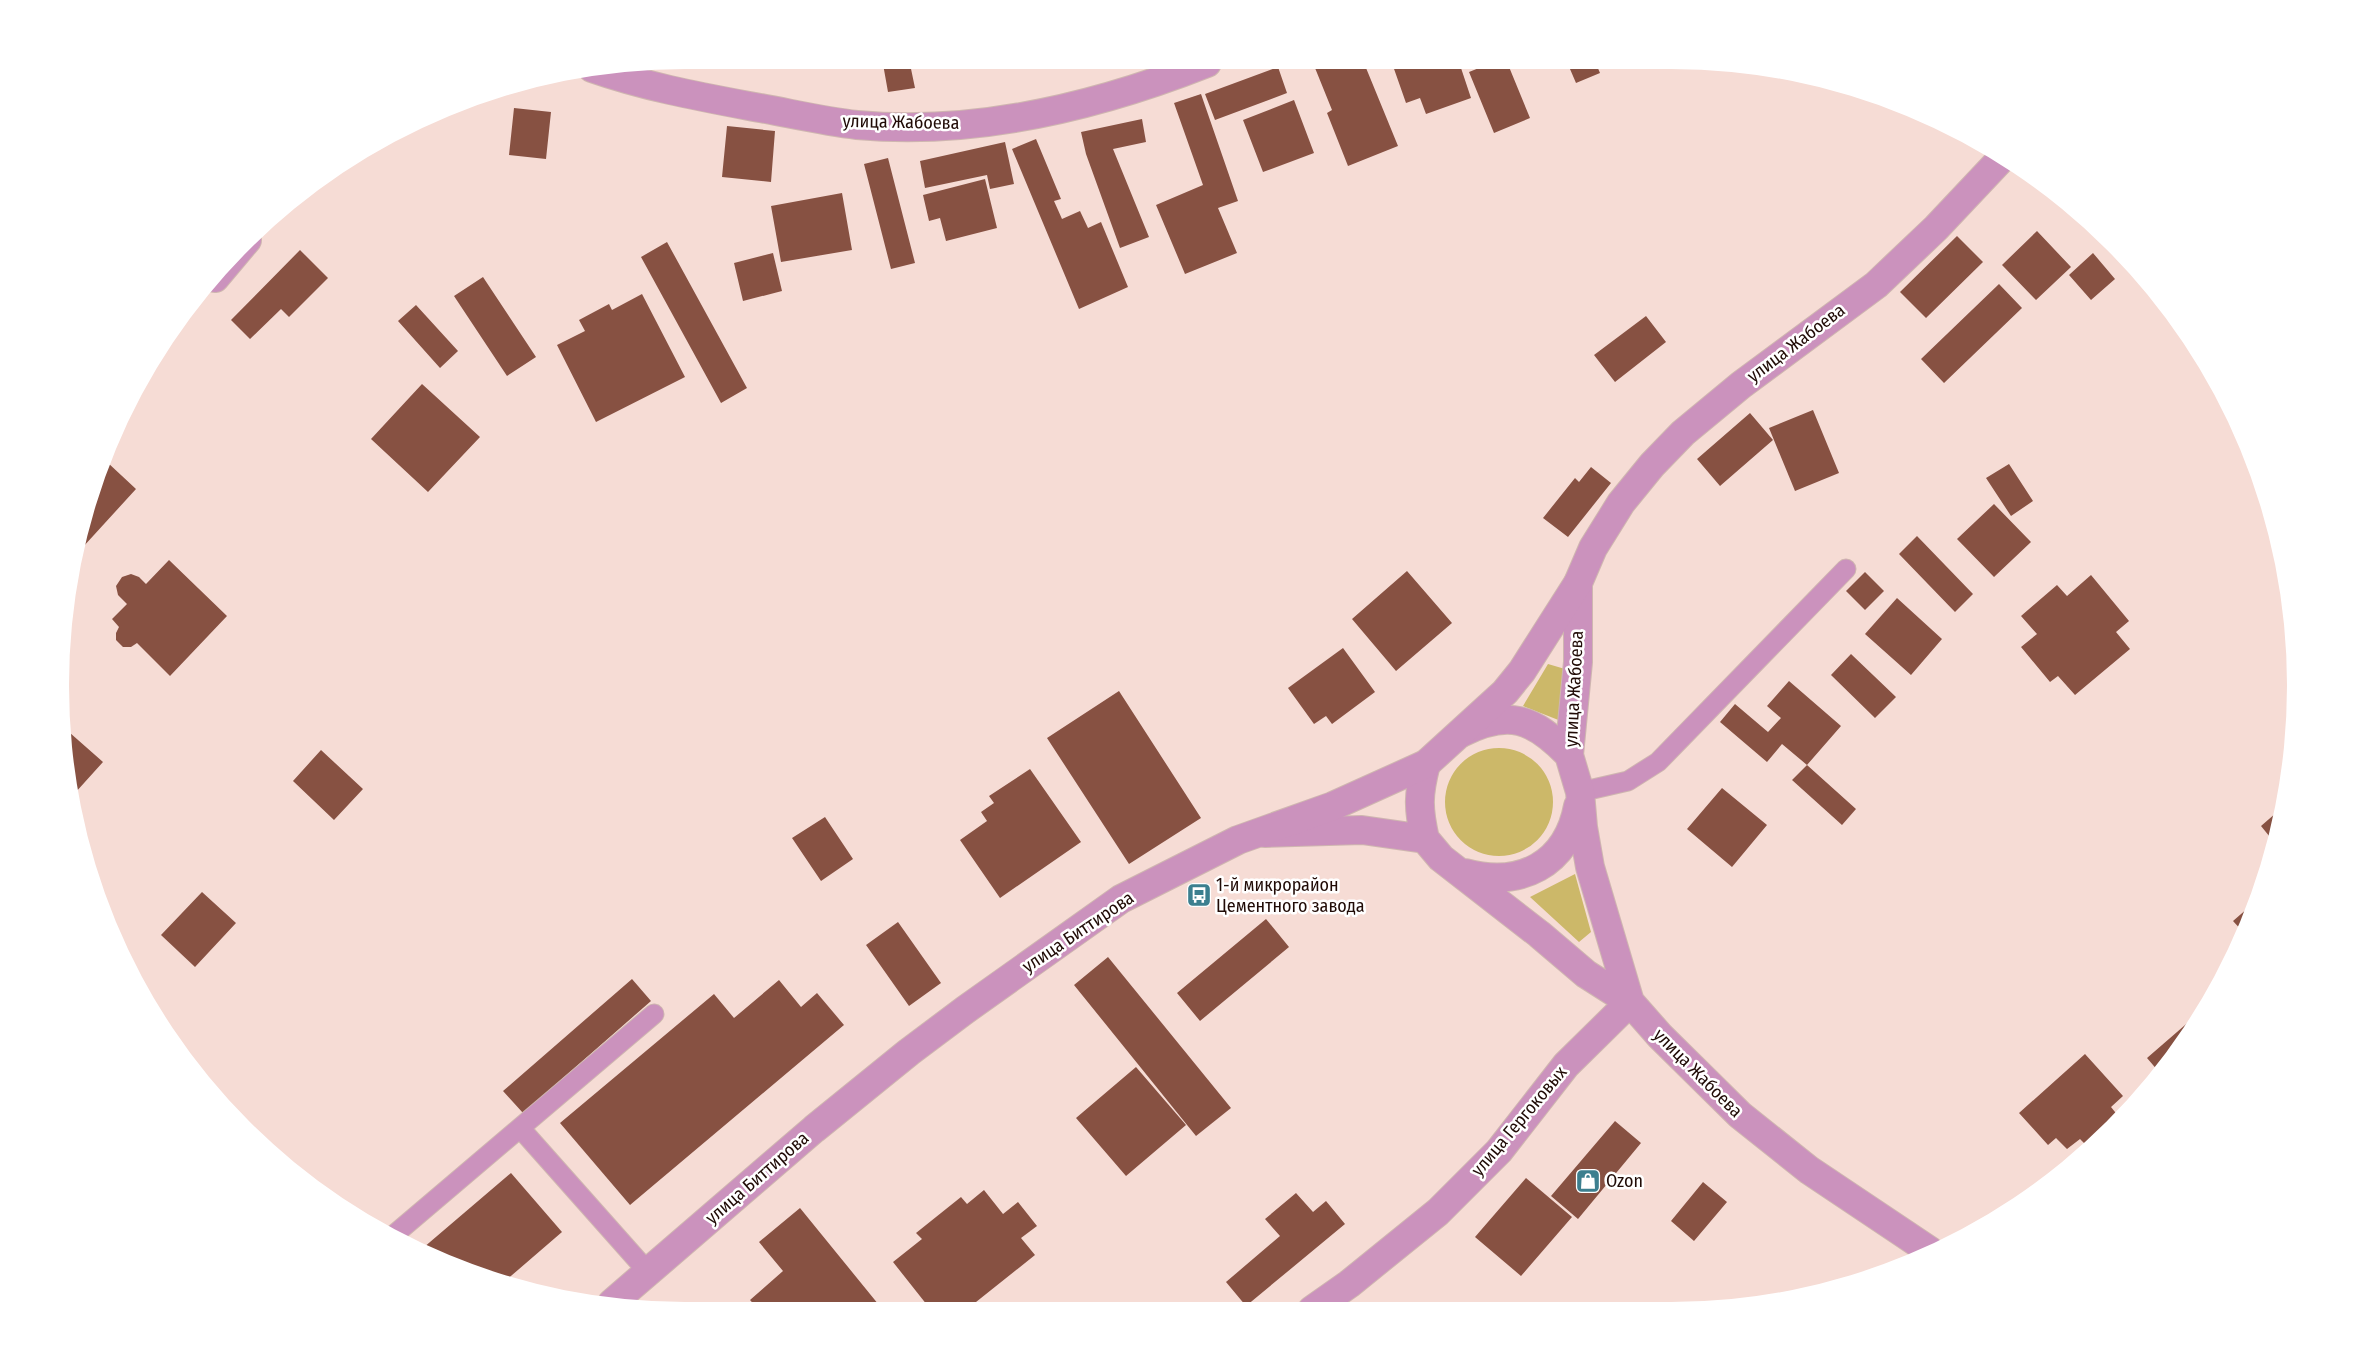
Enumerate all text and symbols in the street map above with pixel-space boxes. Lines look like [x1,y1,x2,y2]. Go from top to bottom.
street label: улица Жабоева [842,110,960,134]
street label: улица Жабоева [1743,299,1849,387]
street label: улица Жабоева [1560,630,1588,748]
place label: 1-й микрорайон Цементного завода [1216,874,1365,917]
bus stop icon: 1-й микрорайон Цементного завода [1186,882,1212,908]
street label: улица Биттирова [1018,887,1138,977]
street label: улица Жабоева [1649,1024,1747,1122]
street label: улица Гергоковых [1467,1061,1571,1181]
street label: улица Биттирова [701,1127,813,1229]
shop icon: Ozon [1575,1168,1601,1194]
place label: Ozon [1606,1170,1643,1192]

